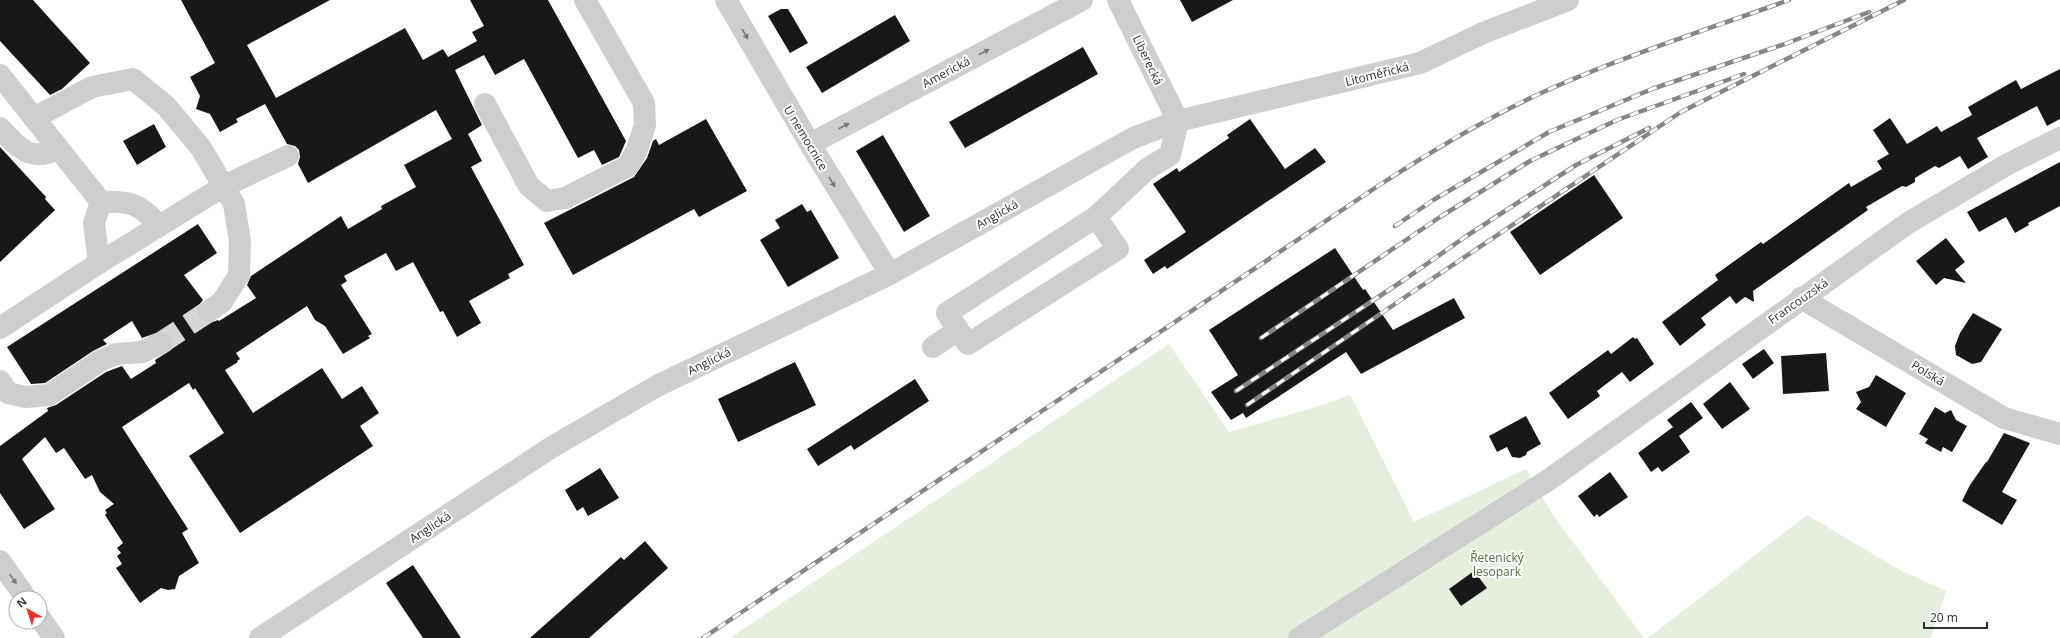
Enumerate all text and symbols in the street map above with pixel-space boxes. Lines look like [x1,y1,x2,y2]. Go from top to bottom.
one-way arrow [742,28,749,40]
street label: Liberecká [1129,32,1167,88]
one-way arrow [978,49,990,55]
street label: Americká [919,52,973,92]
street label: Litoměřická [1343,58,1411,90]
street label: U nemocnice [780,102,832,174]
one-way arrow [839,123,850,129]
one-way arrow [829,176,836,188]
street label: Anglická [973,195,1021,233]
street label: Francouzská [1765,274,1831,328]
street label: Anglická [684,343,734,379]
street label: Polská [1908,356,1948,390]
street label: Anglická [406,507,454,547]
park label: Řetenický lesopark [1470,549,1525,580]
one-way arrow [9,574,17,585]
north arrow [8,590,48,630]
text: N [13,593,30,610]
scale bar [1924,604,1987,630]
text: 20 m [1930,609,1958,626]

